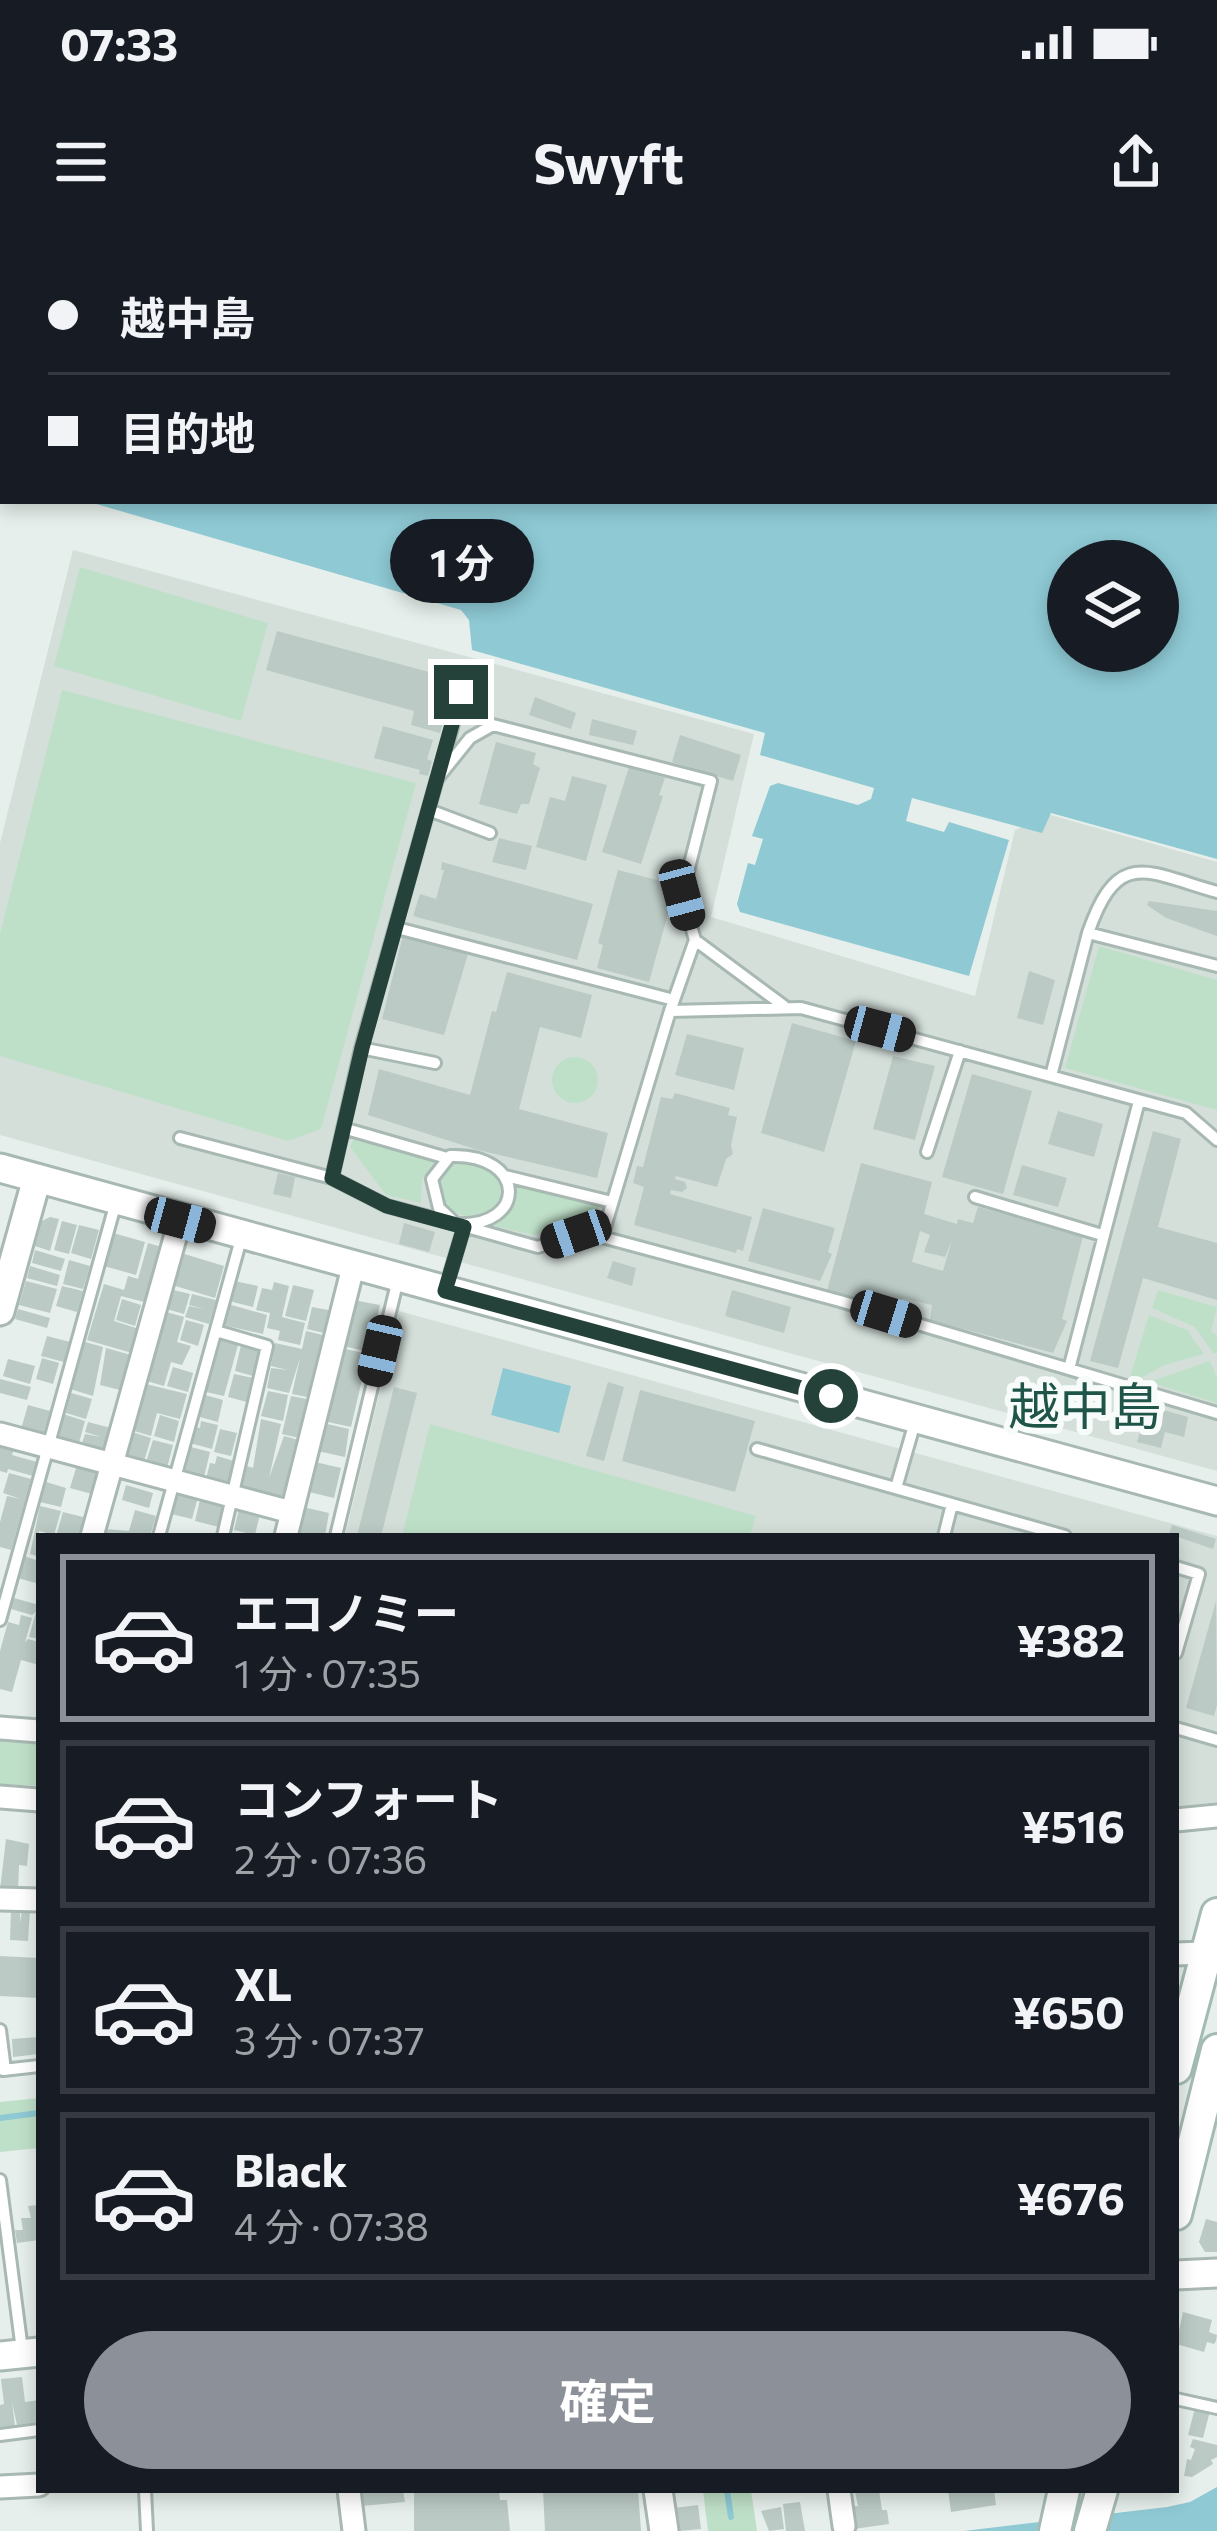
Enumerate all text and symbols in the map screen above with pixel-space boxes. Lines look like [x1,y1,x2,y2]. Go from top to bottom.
text: 07:33 [60,15,178,70]
icon: menu [48,129,114,195]
text: Swyft [533,129,684,195]
icon: share [1103,129,1169,195]
text: 越中島 [120,289,255,344]
text: 目的地 [120,404,255,459]
callout: 1 分 [389,518,533,602]
text: 1 分 [430,537,494,585]
map controls [1047,540,1179,672]
button: layers [1047,540,1179,672]
route end [434,665,488,719]
car [655,856,709,934]
car [841,1002,919,1056]
car [141,1193,219,1247]
car [536,1205,616,1263]
car [846,1286,926,1342]
car [354,1312,406,1390]
route start [804,1369,858,1423]
district label: 越中島 [1008,1373,1162,1436]
icon: car [90,1584,198,1692]
text: エコノミー [234,1584,459,1639]
text: ¥382 [1017,1611,1125,1666]
text: 1 分 · 07:35 [234,1648,421,1696]
icon: car [90,1770,198,1878]
text: コンフォート [234,1770,503,1825]
text: ¥516 [1021,1797,1125,1852]
text: 2 分 · 07:36 [234,1834,427,1882]
text: XL [234,1955,292,2010]
icon: car [90,1956,198,2064]
text: ¥650 [1012,1983,1125,2038]
text: 3 分 · 07:37 [234,2015,425,2063]
text: Black [234,2141,347,2196]
icon: car [90,2142,198,2250]
text: ¥676 [1017,2169,1125,2224]
text: 4 分 · 07:38 [234,2201,429,2249]
button: 確定 [84,2331,1131,2469]

